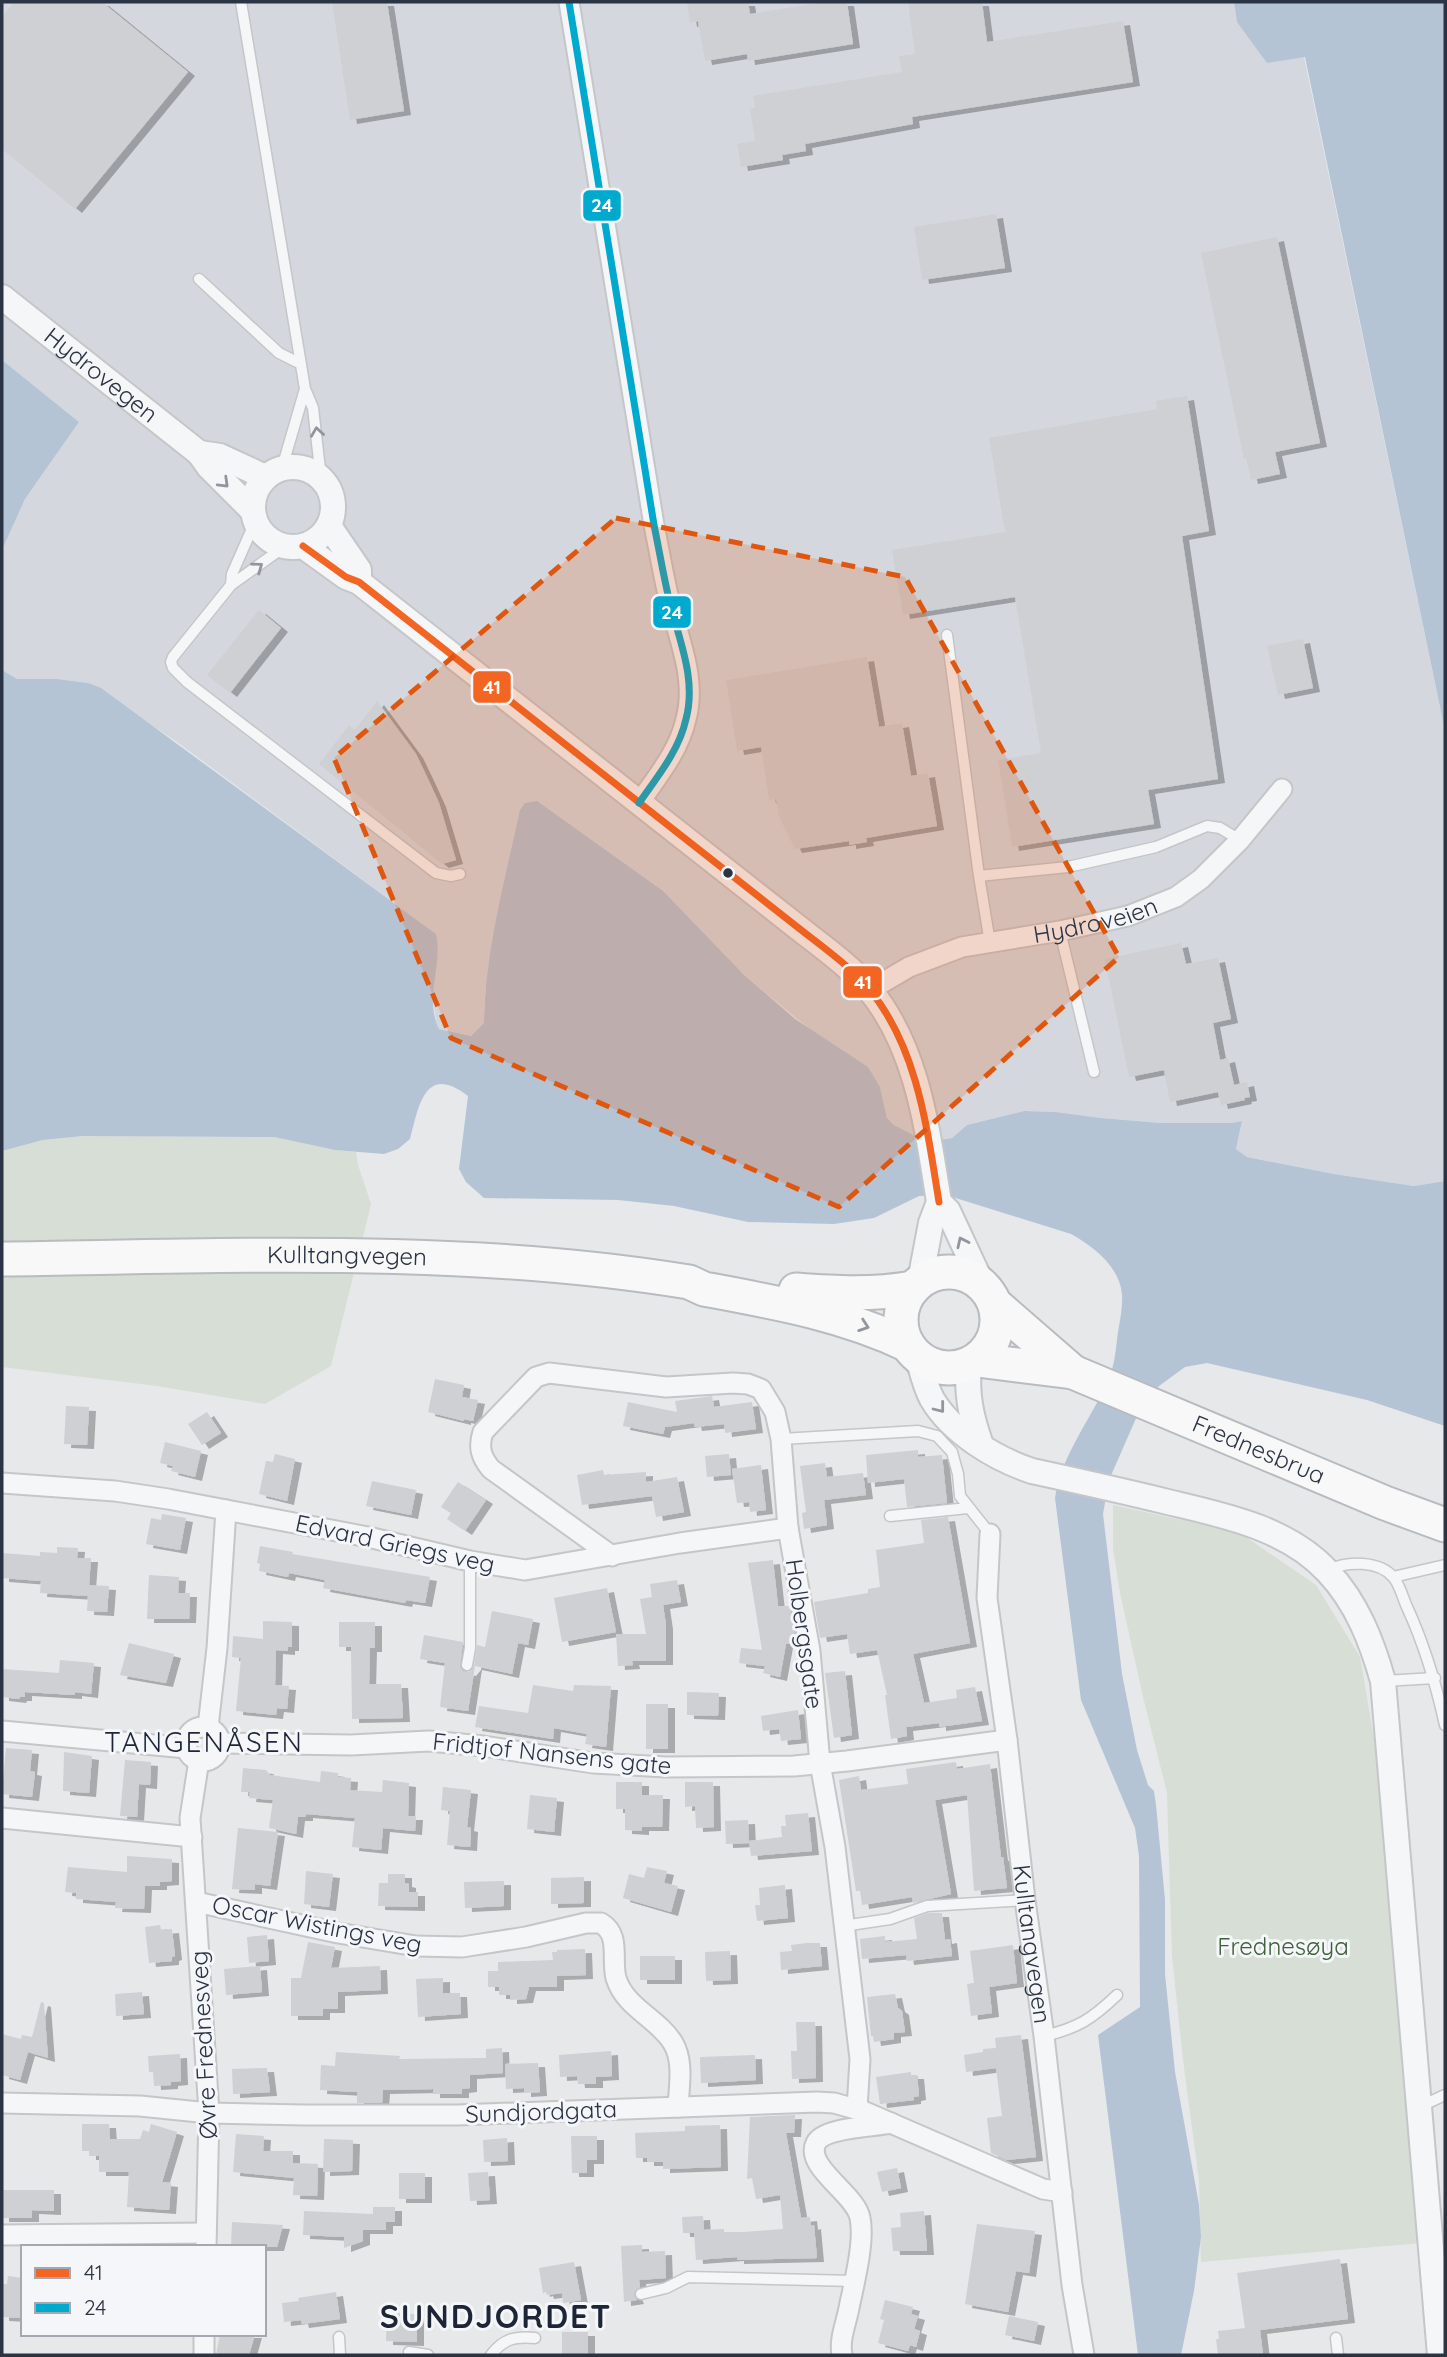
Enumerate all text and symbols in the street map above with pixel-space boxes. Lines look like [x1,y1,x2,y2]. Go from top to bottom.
line badge: 24 [582,189,622,222]
text: 24 [591,193,613,217]
street label: Hydrovegen [39,320,164,429]
one-way arrow [309,426,324,438]
one-way arrow [216,474,229,487]
one-way arrow [250,562,263,575]
line badge: 24 [652,595,692,629]
text: 24 [661,600,683,624]
line badge: 41 [472,670,512,704]
text: 41 [483,675,501,699]
unlabelled marker [721,866,735,880]
street label: Hydroveien [1031,890,1162,949]
line badge: 41 [842,965,883,999]
text: 41 [854,970,872,994]
one-way arrow [956,1237,970,1249]
street label: Kulltangvegen [267,1239,428,1271]
one-way arrow [857,1318,869,1332]
one-way arrow [931,1401,944,1413]
street label: Frednesbrua [1188,1408,1330,1490]
street label: Edvard Griegs veg [293,1507,498,1579]
street label: Holbergsgate [780,1557,830,1711]
district label: TANGENÅSEN [104,1724,304,1759]
street label: Fridtjof Nansens gate [431,1726,673,1780]
street label: Kulltangvegen [1007,1863,1058,2025]
street label: Oscar Wistings veg [210,1889,424,1959]
park label: Frednesøya [1217,1931,1349,1961]
street label: Øvre Frednesveg [183,1950,223,2140]
street label: Sundjordgata [465,2093,617,2129]
legend [21,2245,266,2336]
text: 41 [84,2259,103,2285]
text: 24 [84,2294,106,2320]
district label: SUNDJORDET [380,2296,612,2336]

